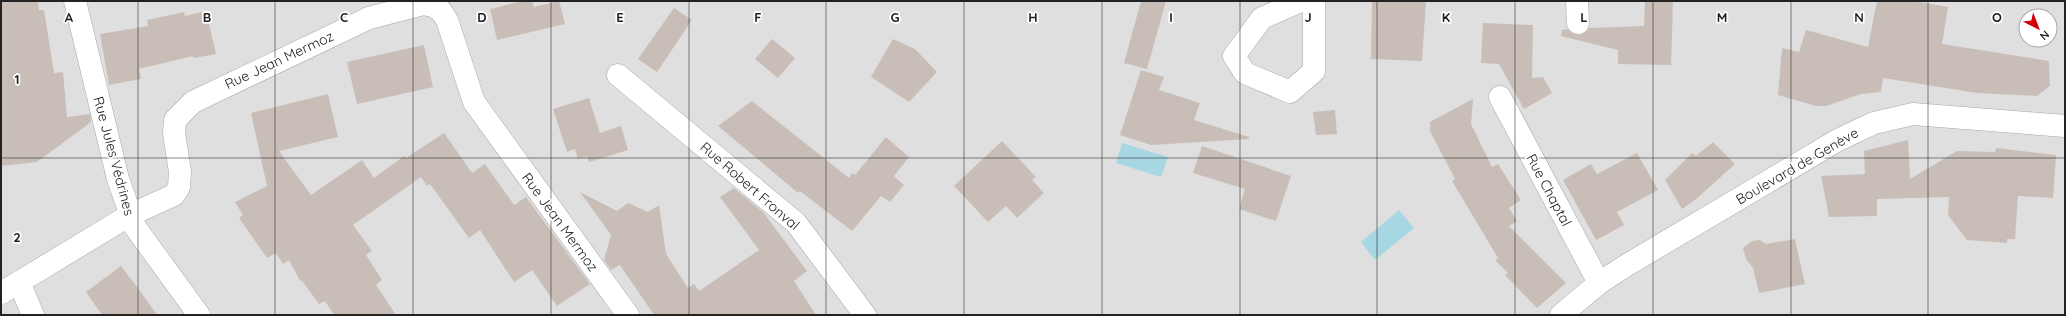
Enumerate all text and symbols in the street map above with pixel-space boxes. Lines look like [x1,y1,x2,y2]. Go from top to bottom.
north arrow [2018,8,2058,48]
text: A [65,9,74,25]
text: B [203,9,211,25]
text: C [340,9,348,25]
text: D [477,9,487,25]
text: E [616,9,624,25]
text: F [754,9,762,25]
text: G [890,9,900,25]
text: H [1028,9,1038,25]
text: I [1169,9,1173,25]
text: J [1304,9,1312,25]
text: K [1442,9,1451,25]
text: L [1580,9,1588,25]
text: M [1717,9,1727,25]
text: N [1854,9,1864,25]
text: O [1992,9,2002,25]
street label: Rue Jean Mermoz [222,27,337,93]
text: N [2037,28,2052,43]
text: 1 [14,71,20,87]
street label: Rue Jules Védrines [89,94,139,218]
street label: Boulevard de Genève [1732,123,1862,208]
street label: Rue Robert Fronval [697,138,803,234]
street label: Rue Chaptal [1522,151,1576,229]
street label: Rue Jean Mermoz [518,169,602,275]
text: 2 [13,229,21,245]

